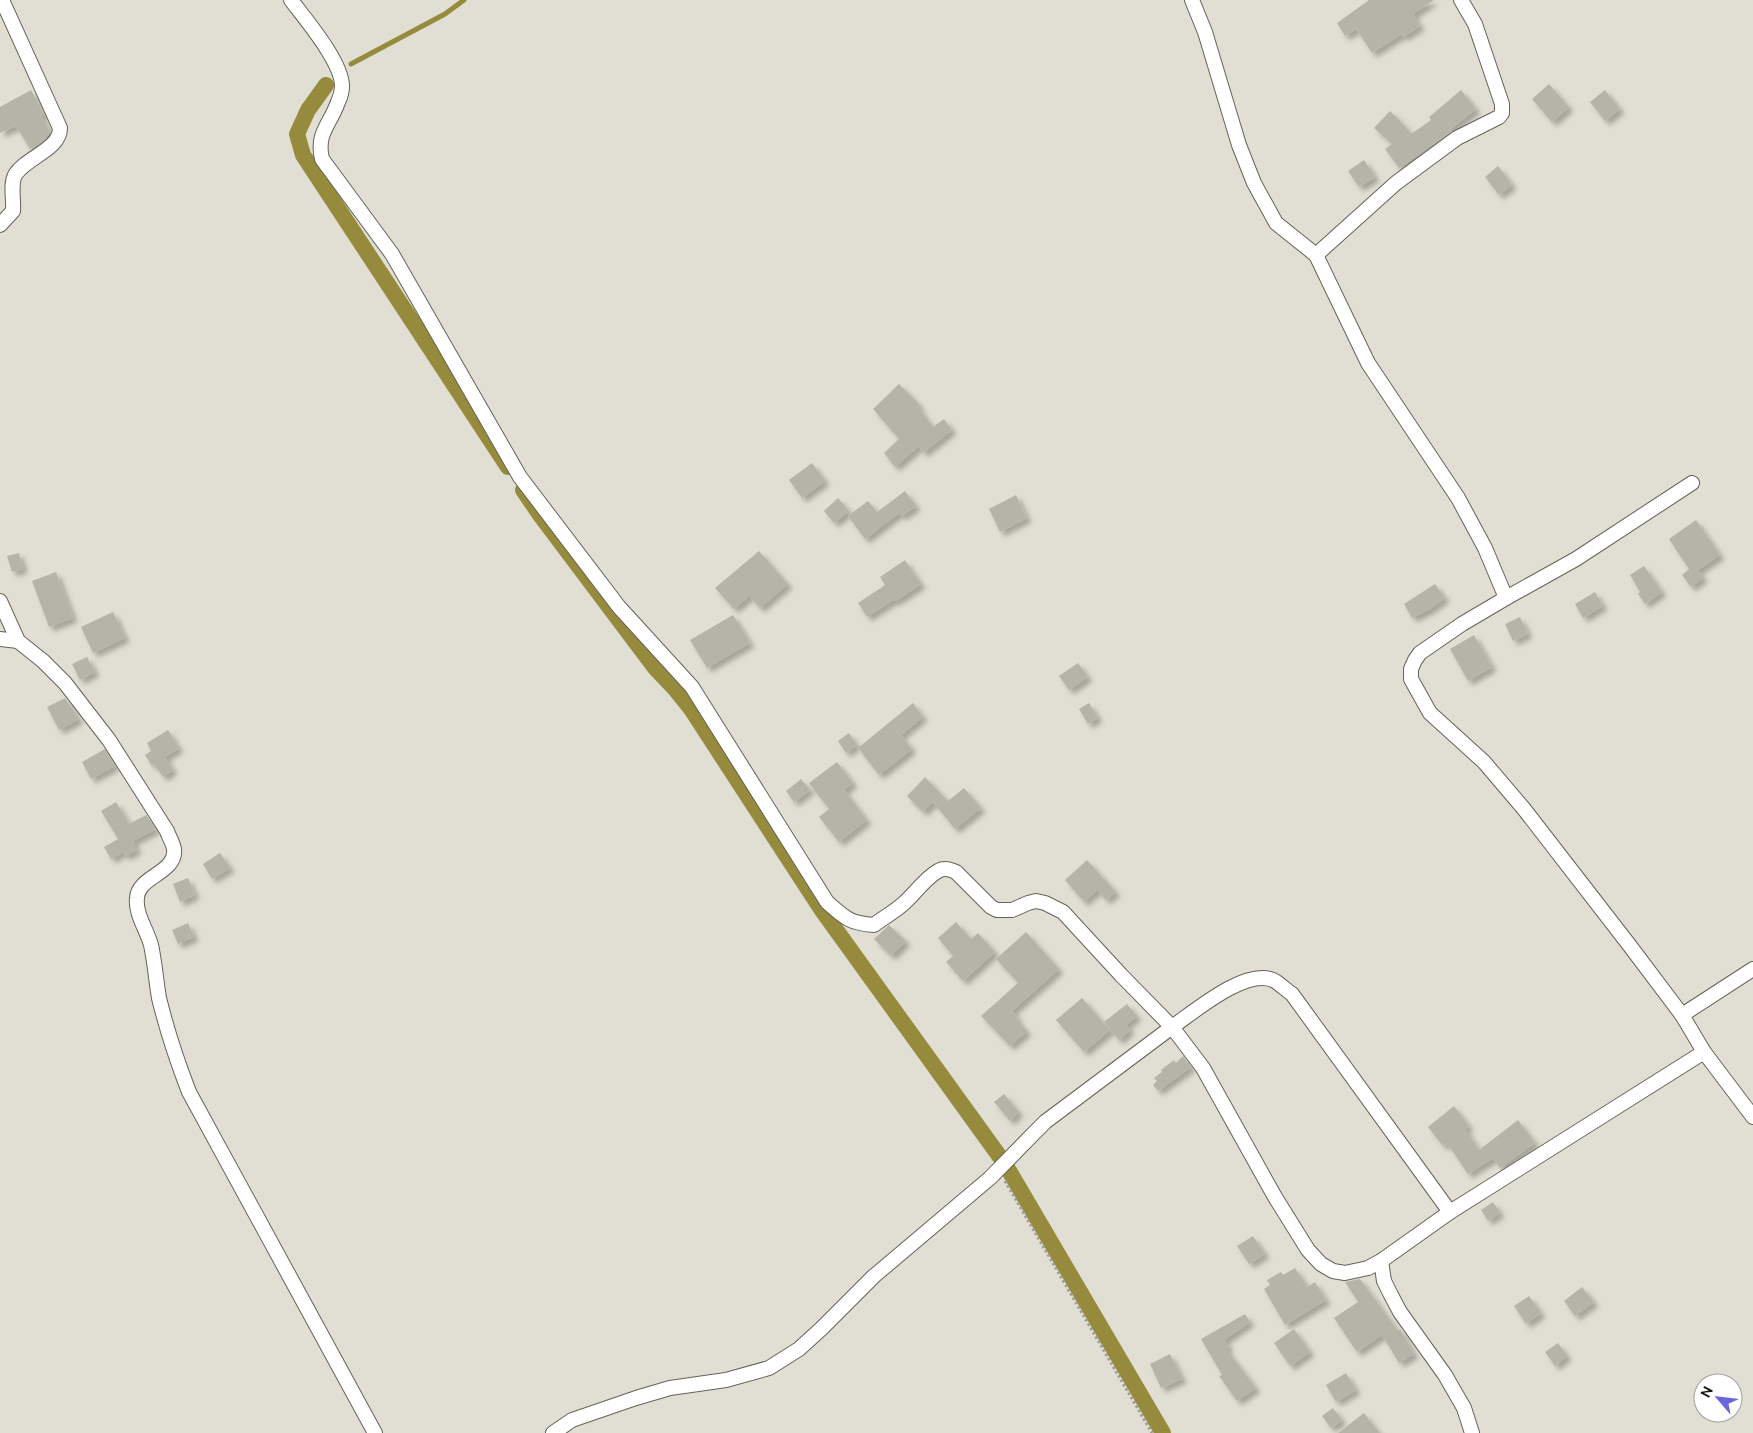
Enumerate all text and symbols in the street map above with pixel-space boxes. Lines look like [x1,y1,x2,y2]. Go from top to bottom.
north arrow [1693,1373,1743,1423]
text: N [1697,1384,1716,1400]

